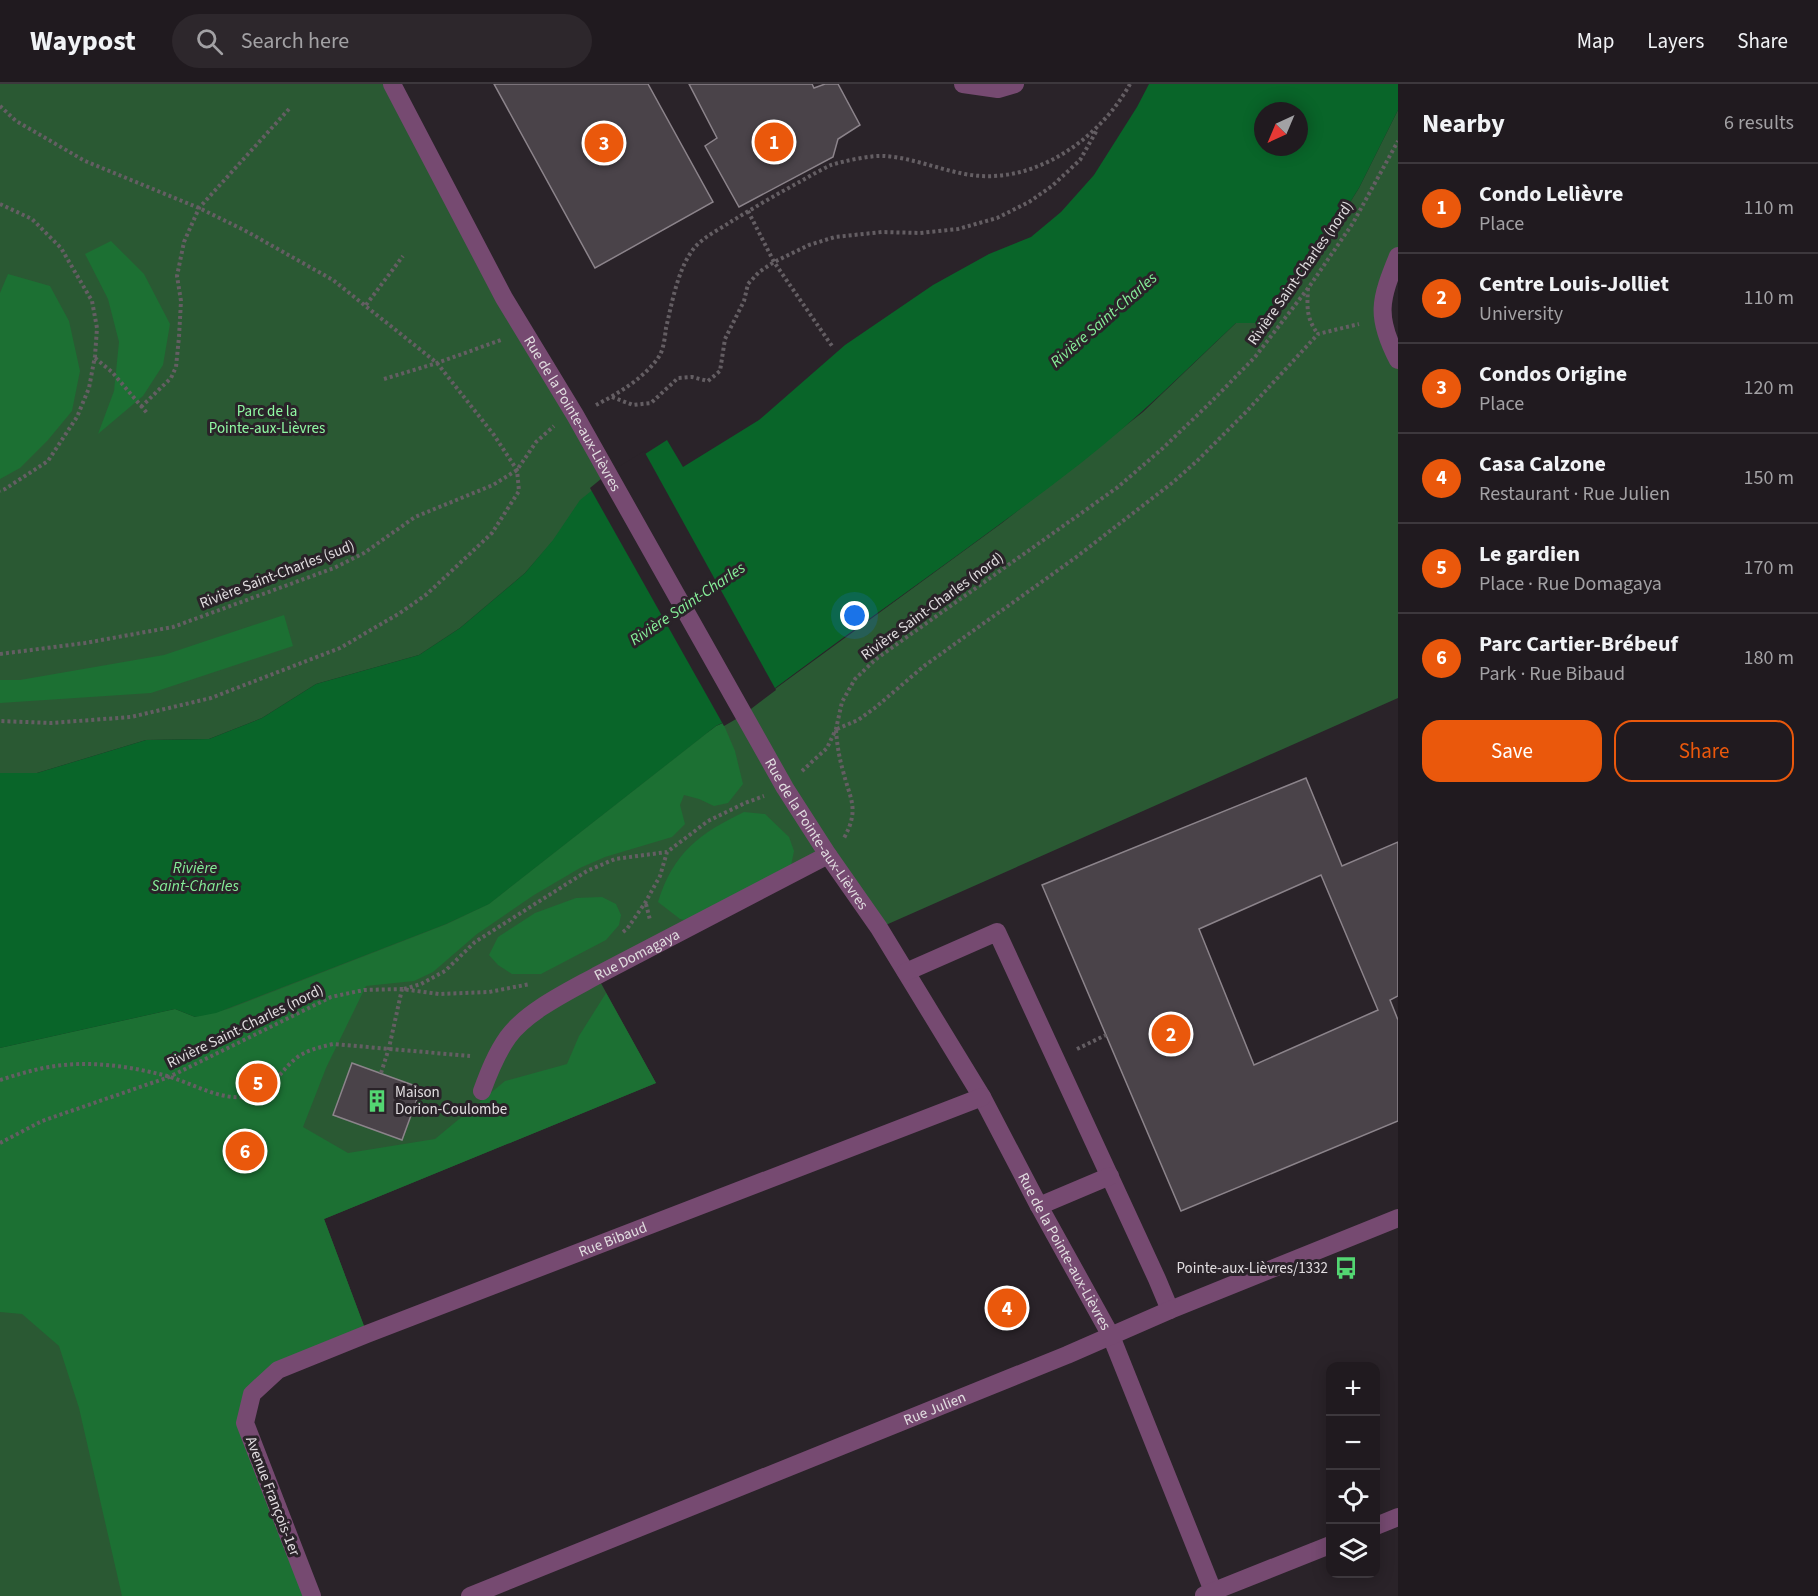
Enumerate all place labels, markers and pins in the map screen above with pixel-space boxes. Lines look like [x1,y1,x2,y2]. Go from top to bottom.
pin: 3 [584,120,624,166]
pin: 1 [754,120,794,164]
pin: 2 [1152,1012,1190,1056]
pin: 5 [238,1060,278,1106]
place label: Maison Dorion-Coulombe [395,1082,507,1120]
building icon: Maison Dorion-Coulombe [364,1088,390,1114]
pin: 6 [226,1128,264,1174]
bus stop icon: Pointe-aux-Lièvres/1332 [1333,1255,1359,1281]
place label: Pointe-aux-Lièvres/1332 [1176,1258,1328,1279]
pin: 4 [988,1286,1026,1330]

